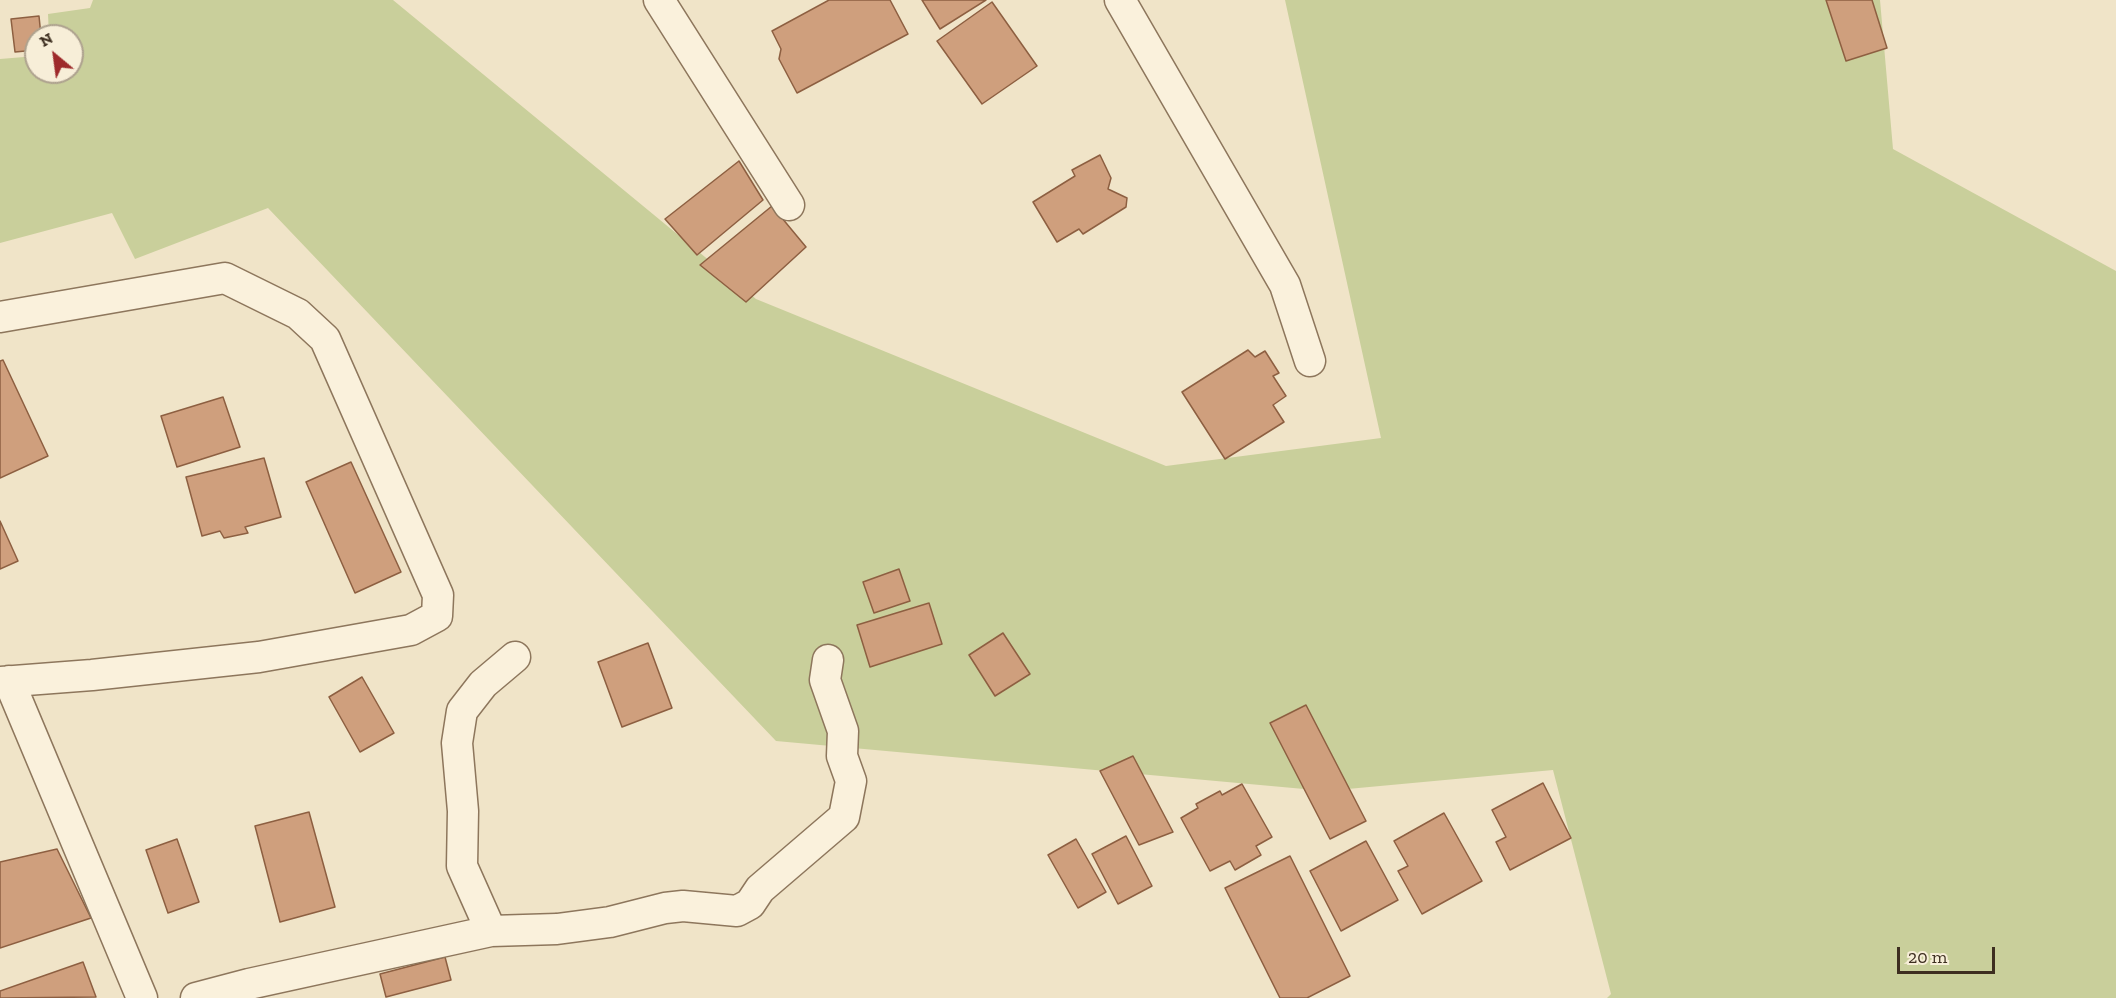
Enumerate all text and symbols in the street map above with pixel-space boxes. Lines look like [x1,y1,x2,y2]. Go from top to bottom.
north arrow [24,24,84,84]
text: N [36,28,56,51]
scale bar [1900,935,1998,973]
text: 20 m [1908,946,1947,968]

